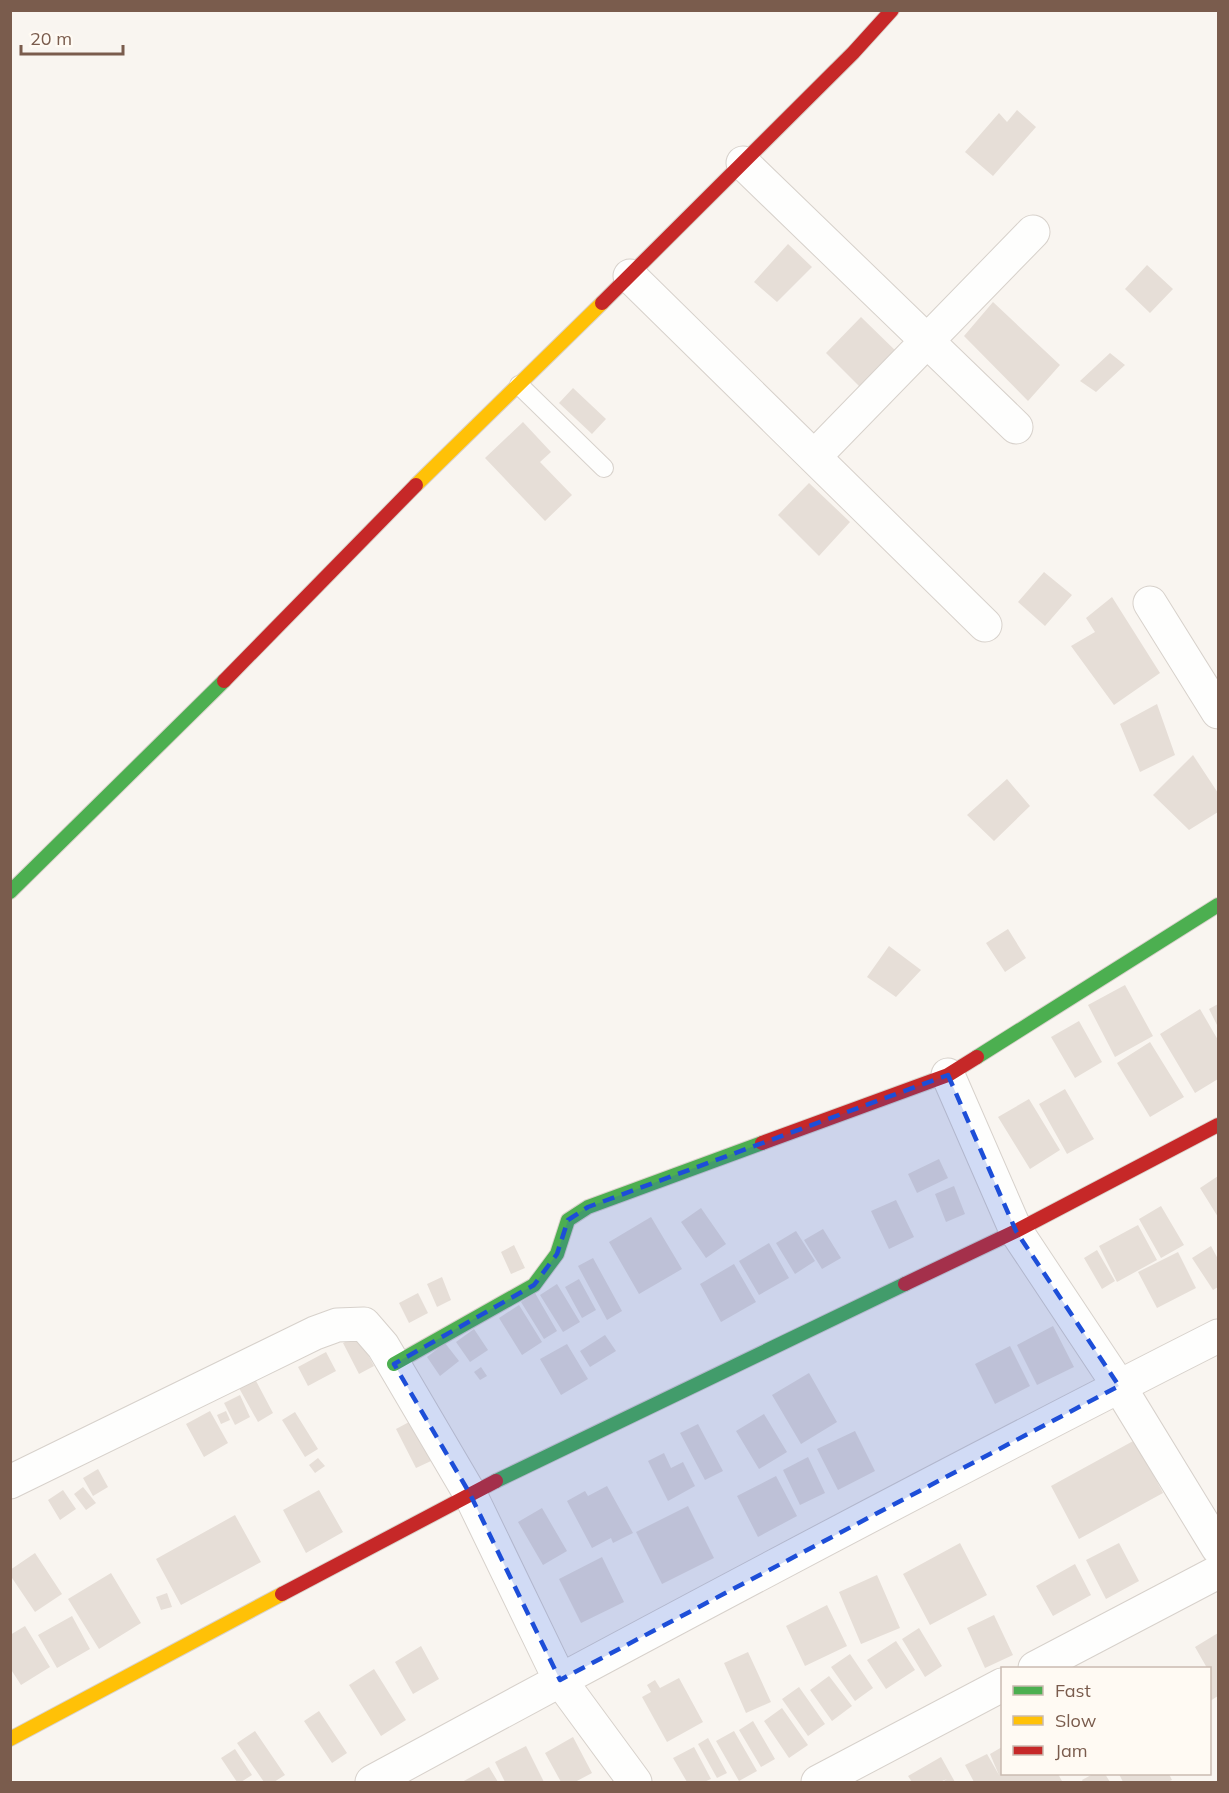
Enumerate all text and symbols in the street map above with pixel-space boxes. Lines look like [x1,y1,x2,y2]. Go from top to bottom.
scale bar [21,18,123,56]
text: 20 m [30,27,72,50]
legend [1001,1667,1211,1775]
text: Fast [1055,1679,1091,1702]
text: Slow [1055,1709,1097,1732]
text: Jam [1055,1739,1088,1762]

